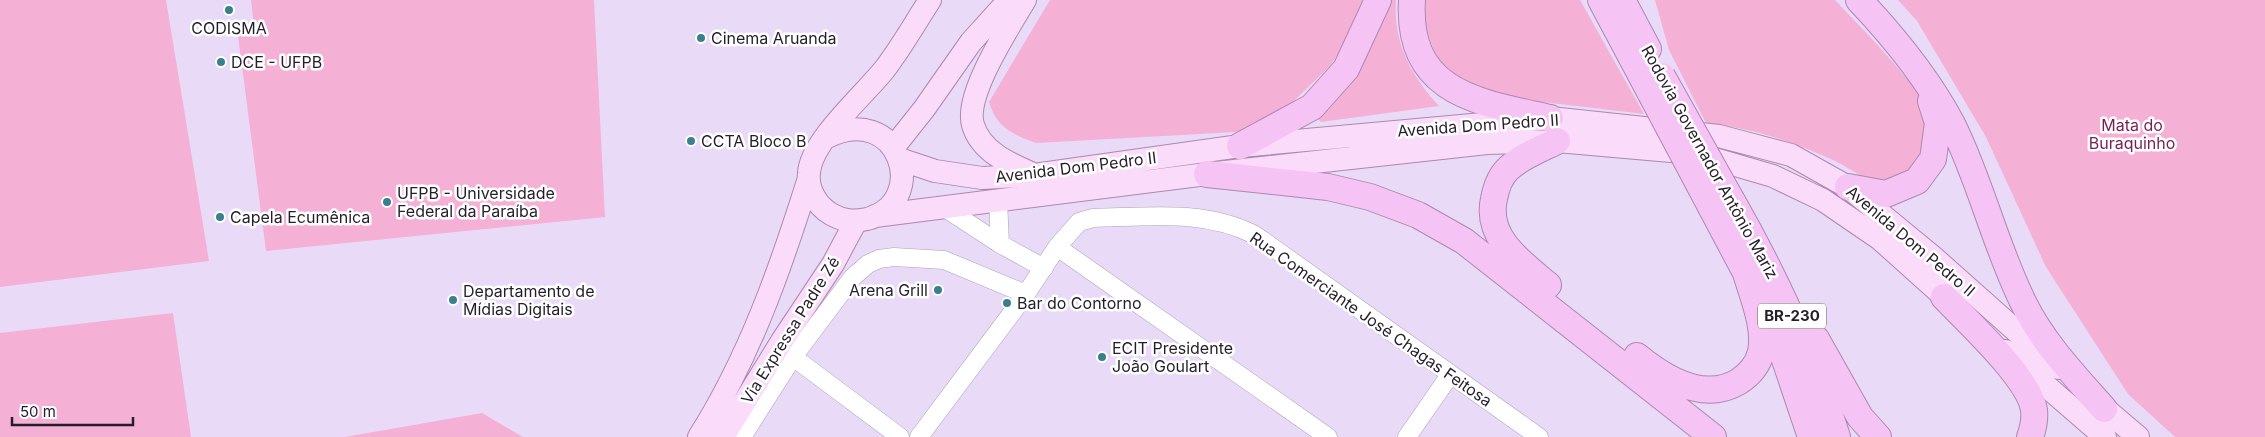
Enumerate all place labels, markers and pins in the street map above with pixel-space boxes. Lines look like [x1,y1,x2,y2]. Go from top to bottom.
marker: CODISMA [223,4,235,16]
place label: CODISMA [191,18,267,38]
place label: Cinema Aruanda [711,28,837,48]
marker: Cinema Aruanda [695,32,707,44]
place label: DCE - UFPB [231,52,322,72]
marker: DCE - UFPB [215,56,227,68]
place label: CCTA Bloco B [701,131,807,151]
marker: CCTA Bloco B [685,135,697,147]
place label: UFPB - Universidade Federal da Paraíba [397,183,555,221]
marker: UFPB - Universidade Federal da Paraíba [381,196,393,208]
place label: Capela Ecumênica [230,207,370,227]
marker: Capela Ecumênica [214,211,226,223]
place label: Arena Grill [849,280,928,300]
place label: Departamento de Mídias Digitais [463,281,594,319]
marker: Arena Grill [932,284,944,296]
place label: Bar do Contorno [1017,293,1142,313]
marker: Departamento de Mídias Digitais [447,294,459,306]
marker: Bar do Contorno [1001,297,1013,309]
place label: ECIT Presidente João Goulart [1112,338,1233,376]
marker: ECIT Presidente João Goulart [1096,351,1108,363]

